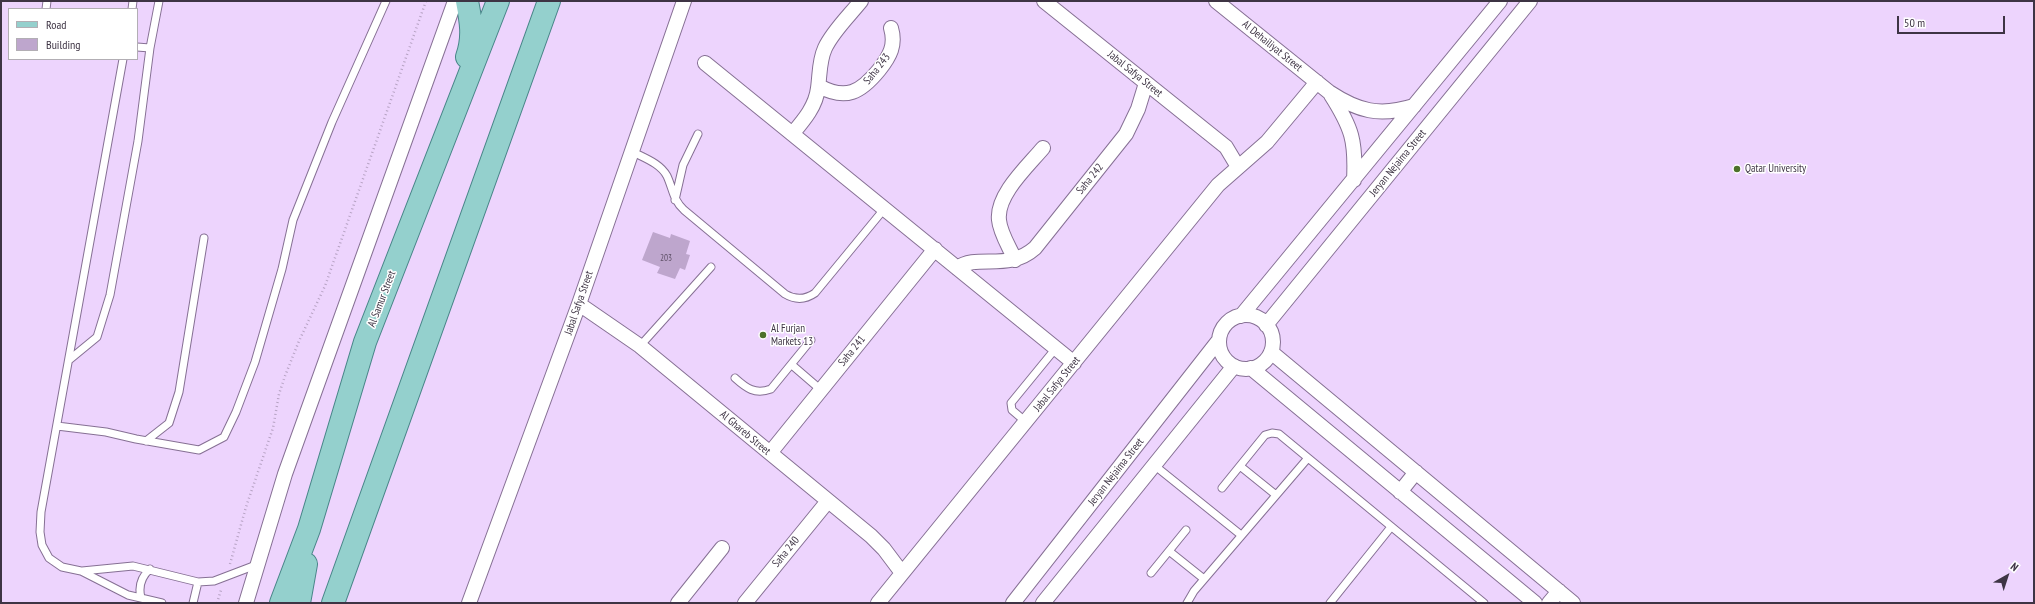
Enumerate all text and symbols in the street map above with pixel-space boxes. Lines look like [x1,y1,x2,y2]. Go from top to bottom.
legend [8,8,138,60]
scale bar [1899,8,2007,34]
text: 50 m [1904,15,1925,30]
text: Road [46,17,66,32]
street label: Al Dehailiyat Street [1239,18,1305,74]
text: Building [46,37,81,52]
street label: Jabal Safya Street [1105,48,1165,100]
street label: Saha 243 [861,51,893,87]
street label: Jeryan Nejaima Street [1367,127,1429,199]
street label: Saha 242 [1074,161,1106,197]
place label: Qatar University [1745,162,1806,176]
marker: Qatar University [1732,164,1742,174]
house number: 203 [660,253,672,263]
street label: Al Samur Street [365,269,399,329]
street label: Jabal Safya Street [562,269,596,337]
place label: Al Furjan Markets 13 [771,322,813,348]
marker: Al Furjan Markets 13 [758,330,768,340]
street label: Saha 241 [836,333,868,369]
street label: Jabal Safya Street [1031,354,1083,414]
street label: Al Ghareb Street [717,408,773,458]
street label: Jeryan Nejaima Street [1086,436,1146,508]
street label: Saha 240 [770,534,802,570]
north arrow [1987,556,2027,596]
text: N [2008,559,2021,574]

